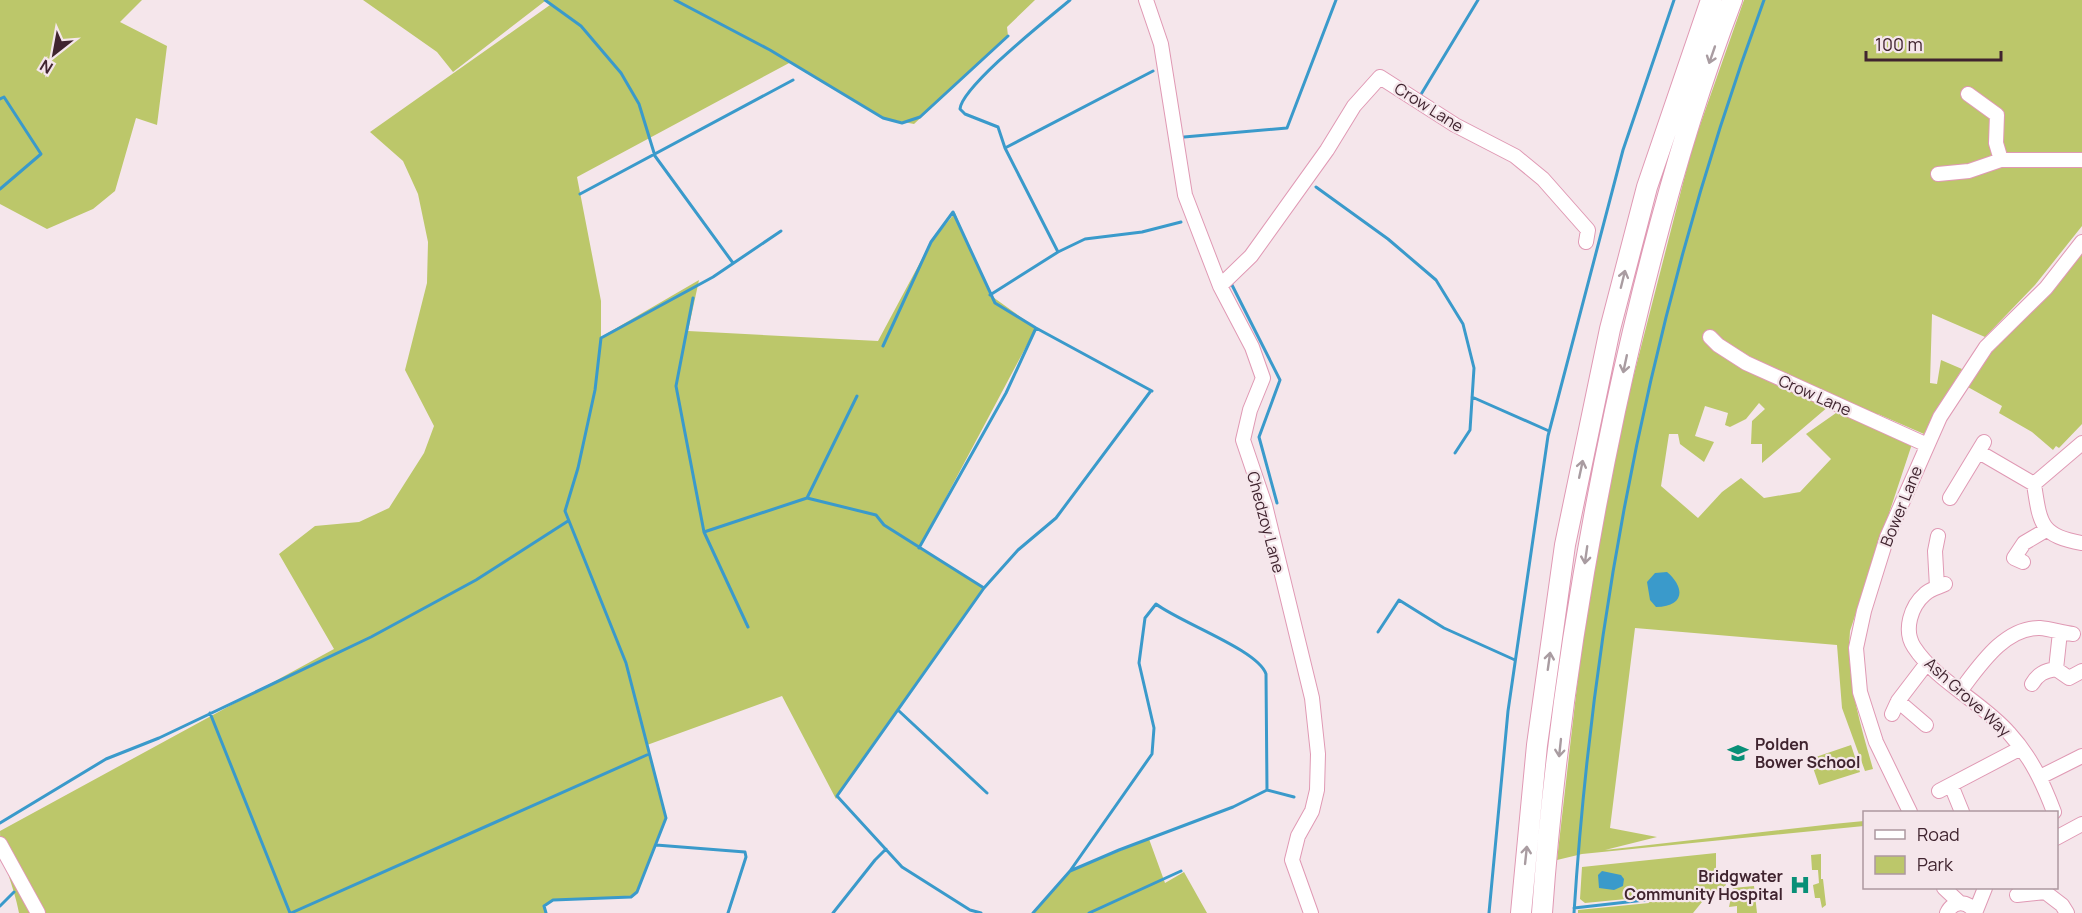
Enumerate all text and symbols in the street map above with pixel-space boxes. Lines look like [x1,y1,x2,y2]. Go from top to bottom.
north arrow [24,24,84,84]
scale bar [1866,24,2001,62]
text: 100 m [1875,32,1923,56]
one-way arrow [1706,45,1717,64]
text: N [36,54,57,79]
street label: Crow Lane [1390,77,1468,137]
one-way arrow [1618,269,1630,288]
one-way arrow [1619,354,1631,373]
street label: Crow Lane [1775,369,1855,421]
one-way arrow [1576,460,1587,479]
street label: Bower Lane [1875,462,1927,550]
street label: Chedzoy Lane [1242,469,1290,575]
one-way arrow [1580,544,1591,564]
one-way arrow [1543,652,1554,671]
street label: Ash Grove Way [1920,652,2016,742]
place label: Polden Bower School [1755,733,1860,773]
one-way arrow [1554,737,1565,757]
school or university icon: Polden Bower School [1726,741,1750,765]
legend [1863,811,2058,889]
text: Road [1917,822,1960,846]
one-way arrow [1521,845,1532,865]
text: Park [1917,852,1954,876]
place label: Bridgwater Community Hospital [1624,865,1783,905]
hospital icon: Bridgwater Community Hospital [1788,873,1812,897]

